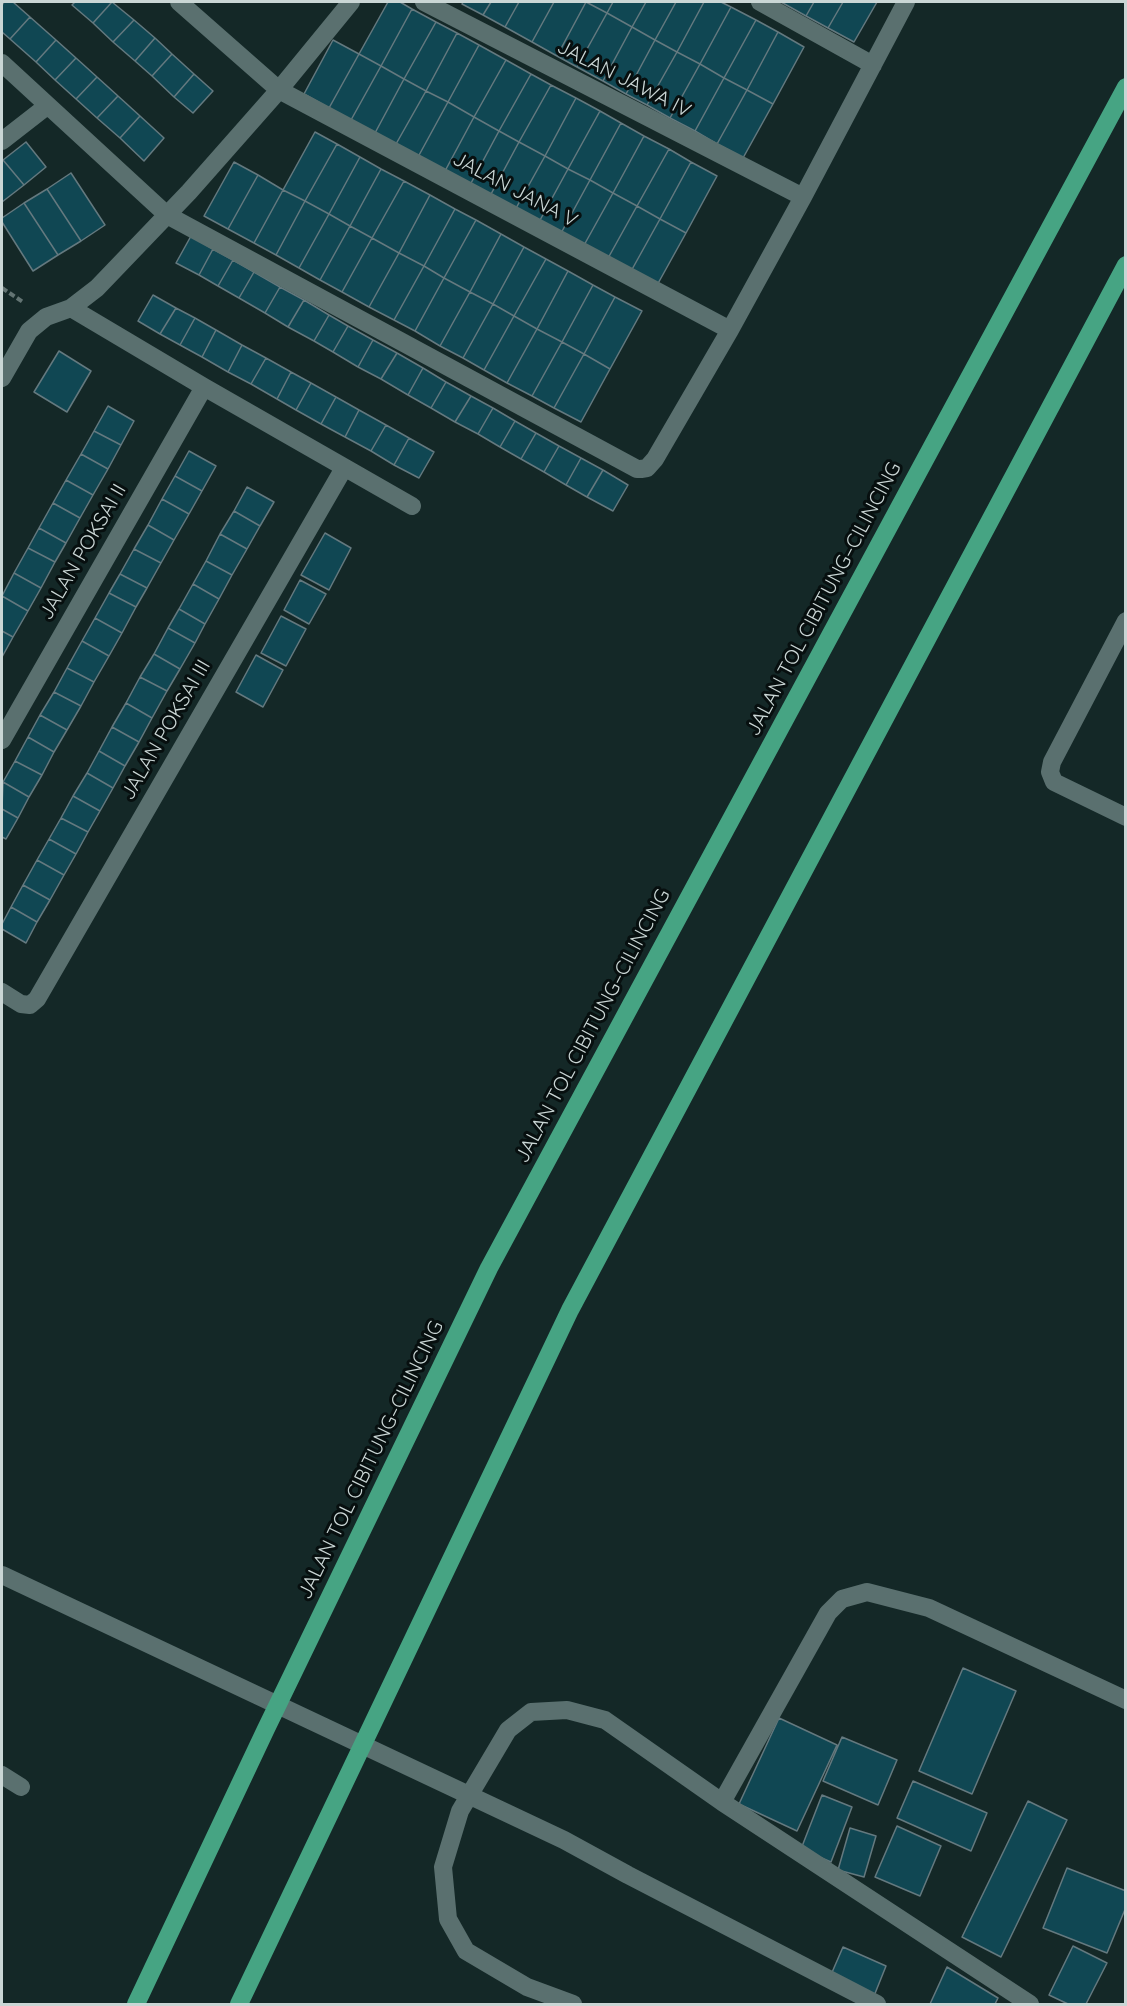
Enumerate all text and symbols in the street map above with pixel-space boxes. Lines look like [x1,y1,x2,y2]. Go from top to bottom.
street label: JALAN JAWA IV [553,35,695,123]
street label: JALAN JANA V [448,147,582,233]
street label: JALAN TOL CIBITUNG–CILINCING [741,458,907,740]
street label: JALAN POKSAI II [34,480,132,624]
street label: JALAN POKSAI III [116,656,216,804]
street label: JALAN TOL CIBITUNG–CILINCING [510,885,676,1167]
street label: JALAN TOL CIBITUNG–CILINCING [293,1317,449,1603]

